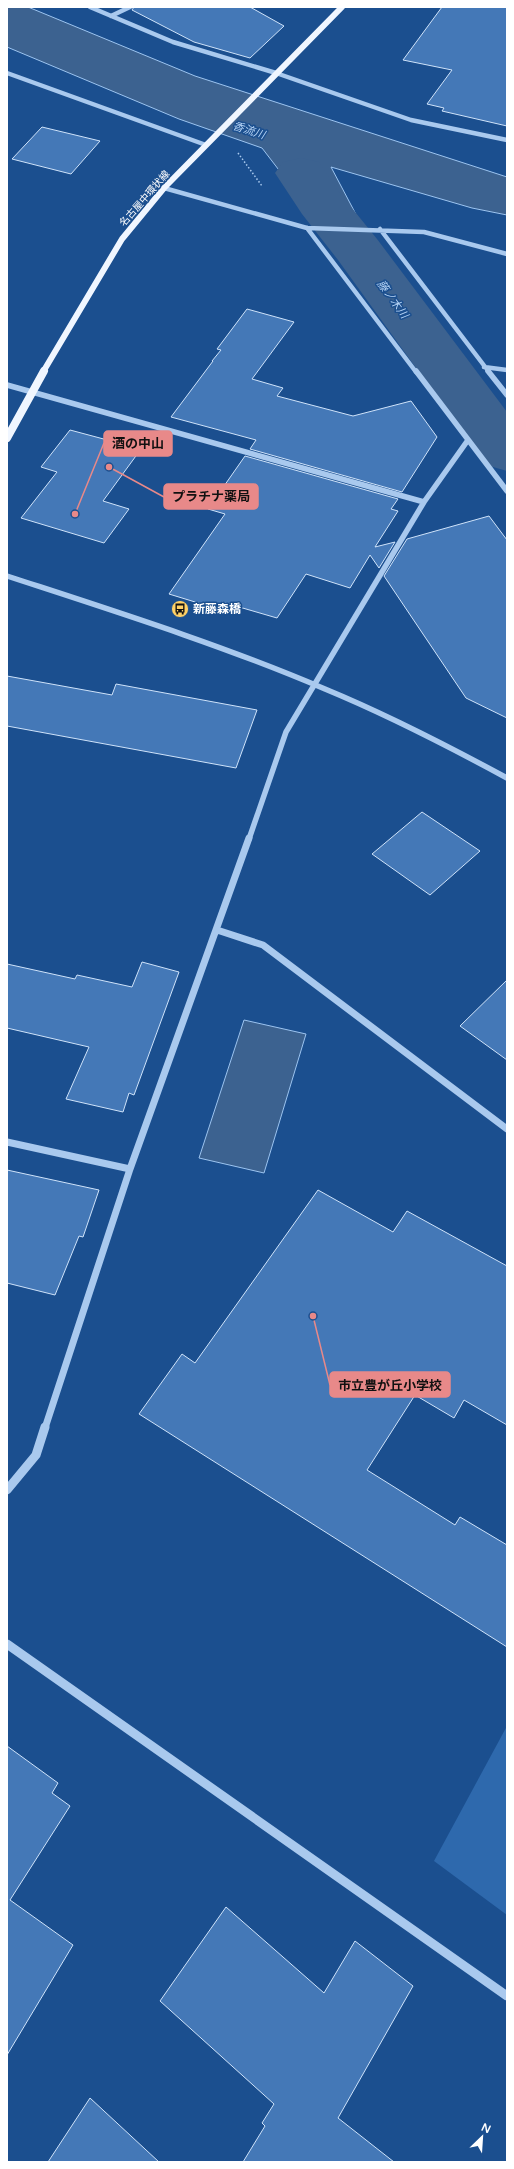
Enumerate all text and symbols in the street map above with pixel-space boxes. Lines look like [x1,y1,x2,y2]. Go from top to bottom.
water label: 香流川 [231,119,267,142]
street label: 名古屋中環状線 [117,168,172,229]
water label: 藤ノ木川 [374,278,411,322]
callout: 酒の中山 [104,431,172,456]
text: 酒の中山 [112,436,164,452]
callout: プラチナ薬局 [164,484,258,509]
text: プラチナ薬局 [172,489,250,505]
bus stop icon: 新藤森橋 [170,599,190,619]
place label: 新藤森橋 [193,602,242,616]
callout: 市立豊が丘小学校 [330,1372,450,1397]
text: 市立豊が丘小学校 [338,1378,442,1394]
north arrow [462,2117,502,2157]
text: N [479,2121,493,2136]

